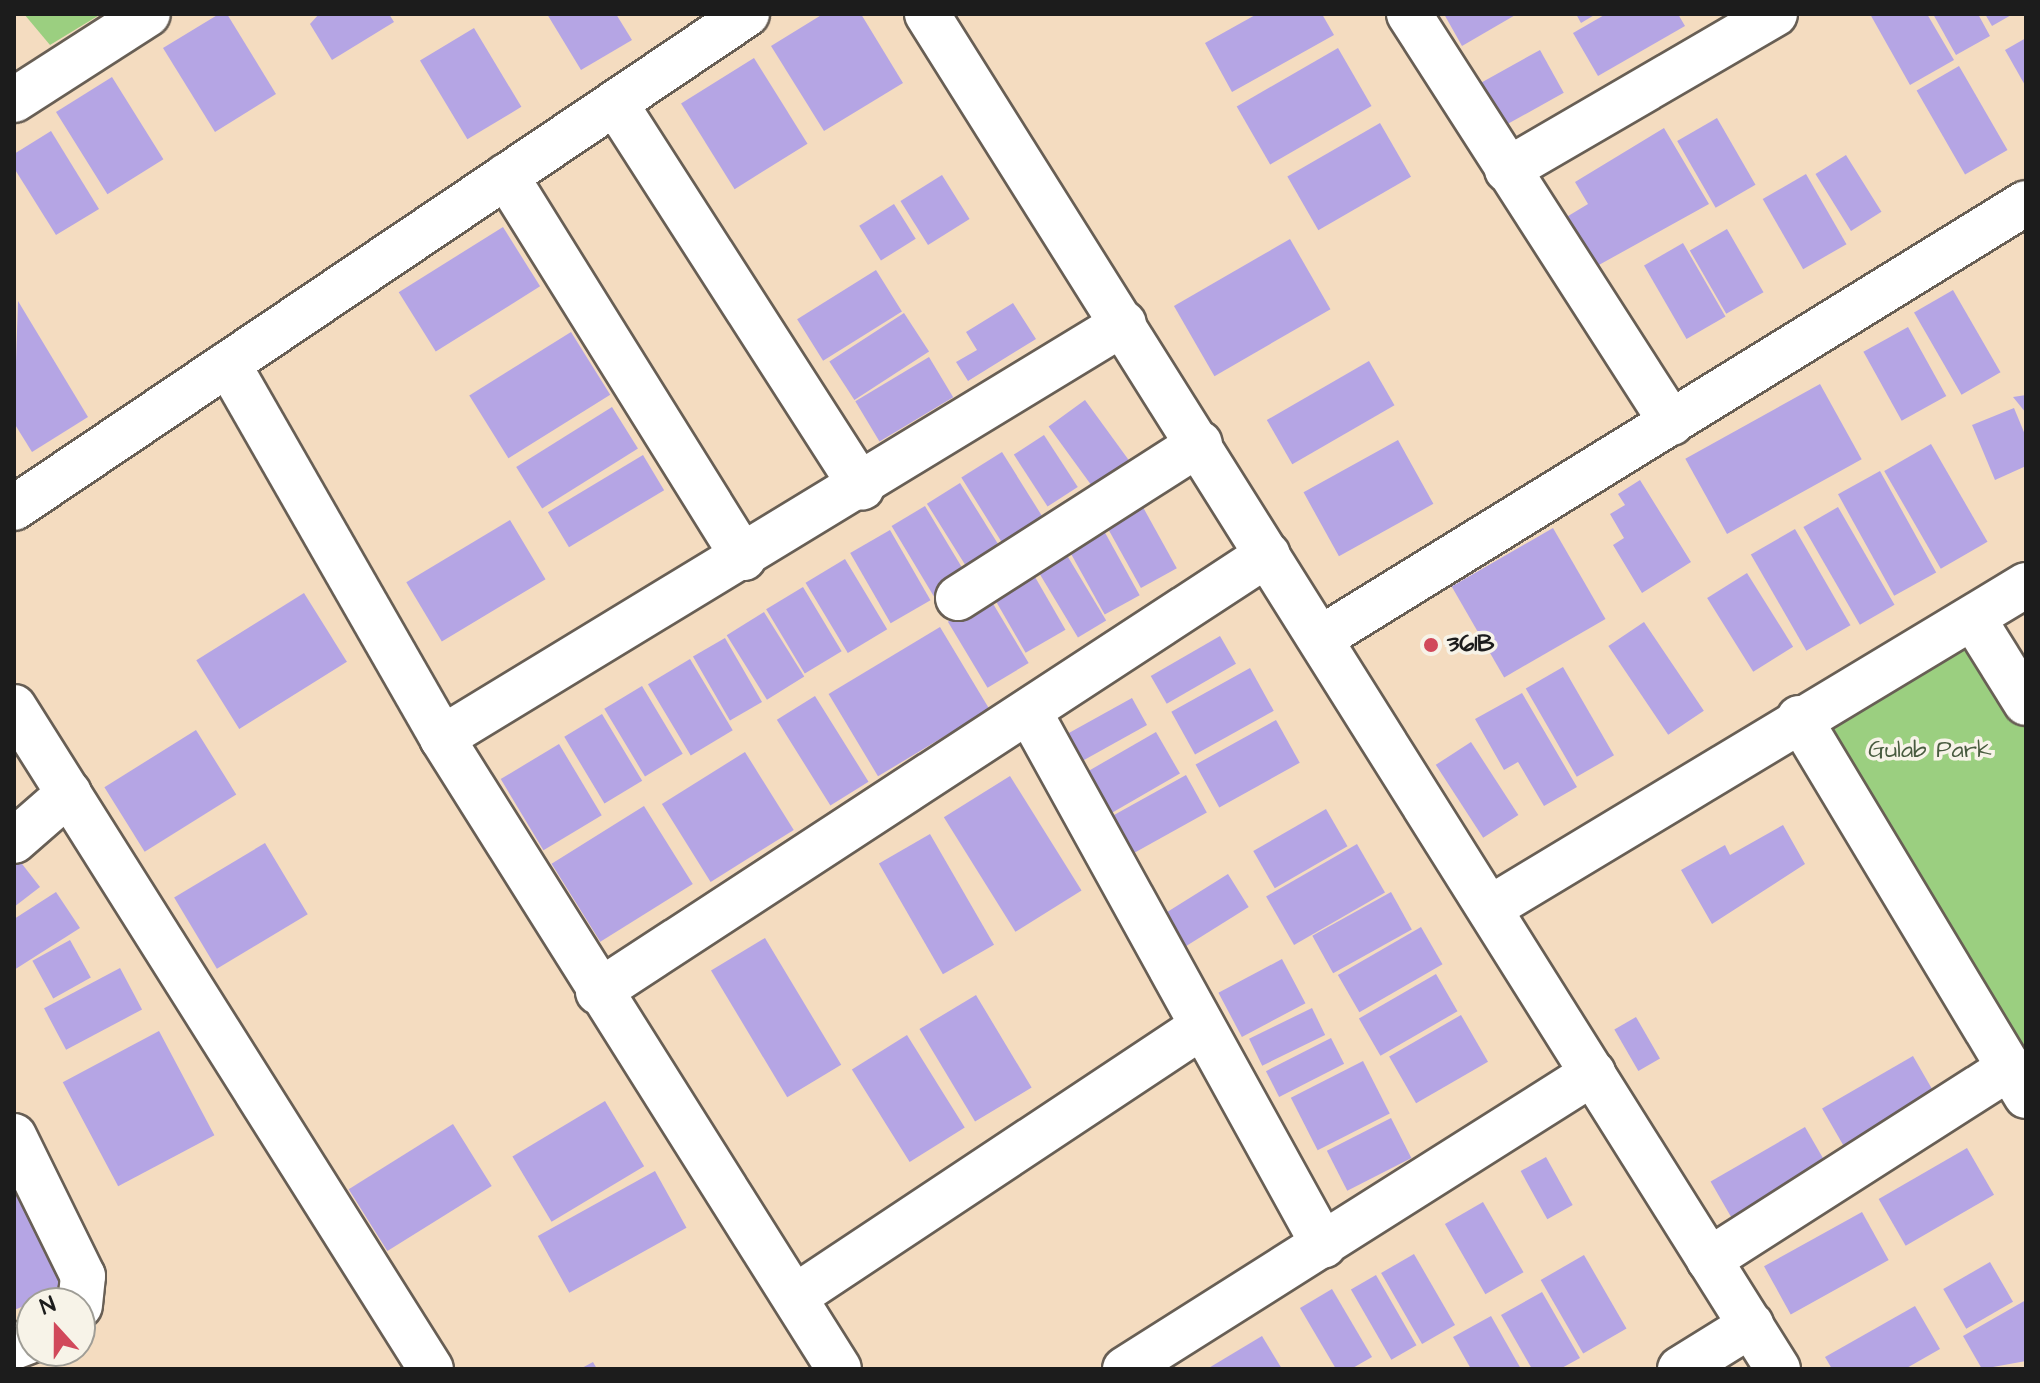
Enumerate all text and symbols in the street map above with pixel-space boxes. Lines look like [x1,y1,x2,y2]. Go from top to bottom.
place label: 361B [1447,631,1494,659]
marker: 361B [1422,636,1440,654]
park label: Gulab Park [1868,737,1992,765]
north arrow [16,1287,96,1367]
text: N [36,1289,60,1323]

